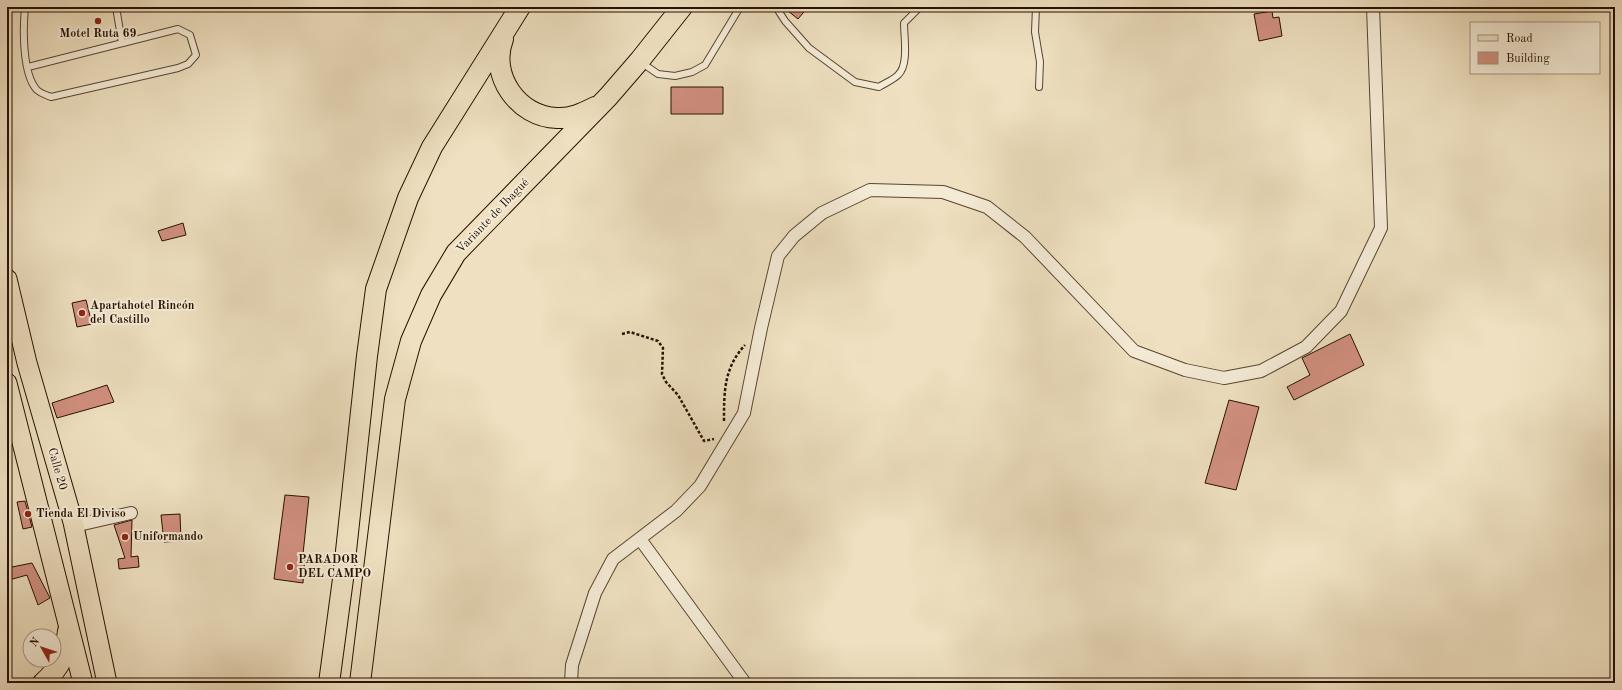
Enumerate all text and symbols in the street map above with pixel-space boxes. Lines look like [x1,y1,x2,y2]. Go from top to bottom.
marker: Motel Ruta 69 [93,16,103,26]
legend [1470,22,1600,74]
place label: Motel Ruta 69 [60,28,136,40]
text: Road [1506,33,1533,45]
text: Building [1506,53,1550,65]
street label: Variante de Ibagué [455,176,532,255]
place label: Apartahotel Rincón del Castillo [90,300,195,326]
marker: Apartahotel Rincón del Castillo [77,308,87,318]
street label: Calle 20 [45,447,69,491]
place label: Tienda El Diviso [36,508,126,520]
marker: Tienda El Diviso [23,509,33,519]
place label: Uniformando [133,531,203,543]
marker: Uniformando [120,532,130,542]
place label: PARADOR DEL CAMPO [298,554,371,580]
marker: PARADOR DEL CAMPO [285,562,295,572]
north arrow [22,628,62,668]
text: N [28,635,43,649]

